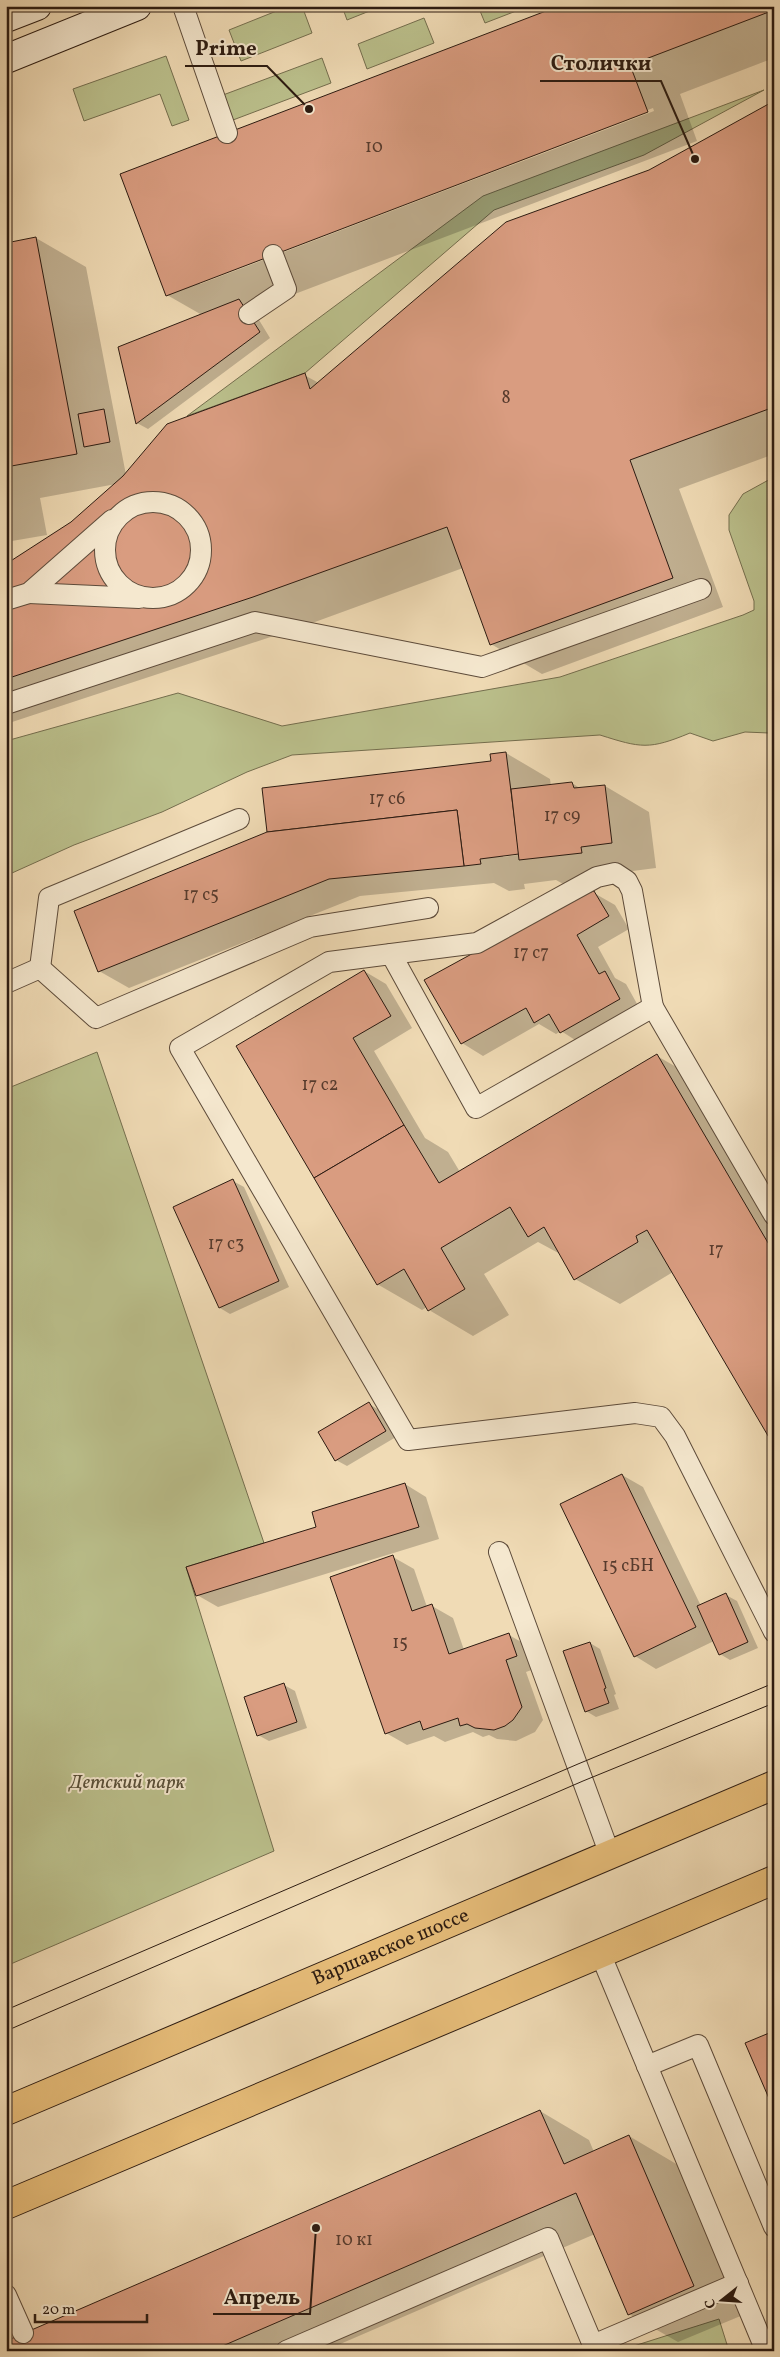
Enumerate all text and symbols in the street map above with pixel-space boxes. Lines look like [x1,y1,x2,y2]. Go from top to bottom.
callout: Prime [185,30,267,66]
text: Prime [195,35,257,64]
callout: Столички [540,45,661,81]
text: Столички [551,50,651,79]
house number: 10 [365,135,383,160]
house number: 8 [501,386,511,411]
house number: 17 с6 [369,787,405,812]
house number: 17 с9 [544,804,580,829]
house number: 17 с5 [183,883,219,908]
house number: 17 с7 [513,941,549,966]
house number: 17 с2 [301,1073,339,1098]
house number: 17 с3 [208,1232,244,1257]
house number: 17 [708,1238,724,1263]
house number: 15 cБН [602,1554,654,1579]
house number: 15 [392,1631,408,1656]
park label: Детский парк [67,1769,185,1797]
street label: Варшавское шоссе [308,1902,474,1993]
house number: 10 к1 [335,2228,373,2253]
north arrow [698,2274,748,2324]
callout: Апрель [213,2278,310,2314]
text: Апрель [224,2284,300,2313]
scale bar [35,2292,148,2324]
text: С [701,2296,721,2310]
text: 20 m [42,2300,75,2321]

